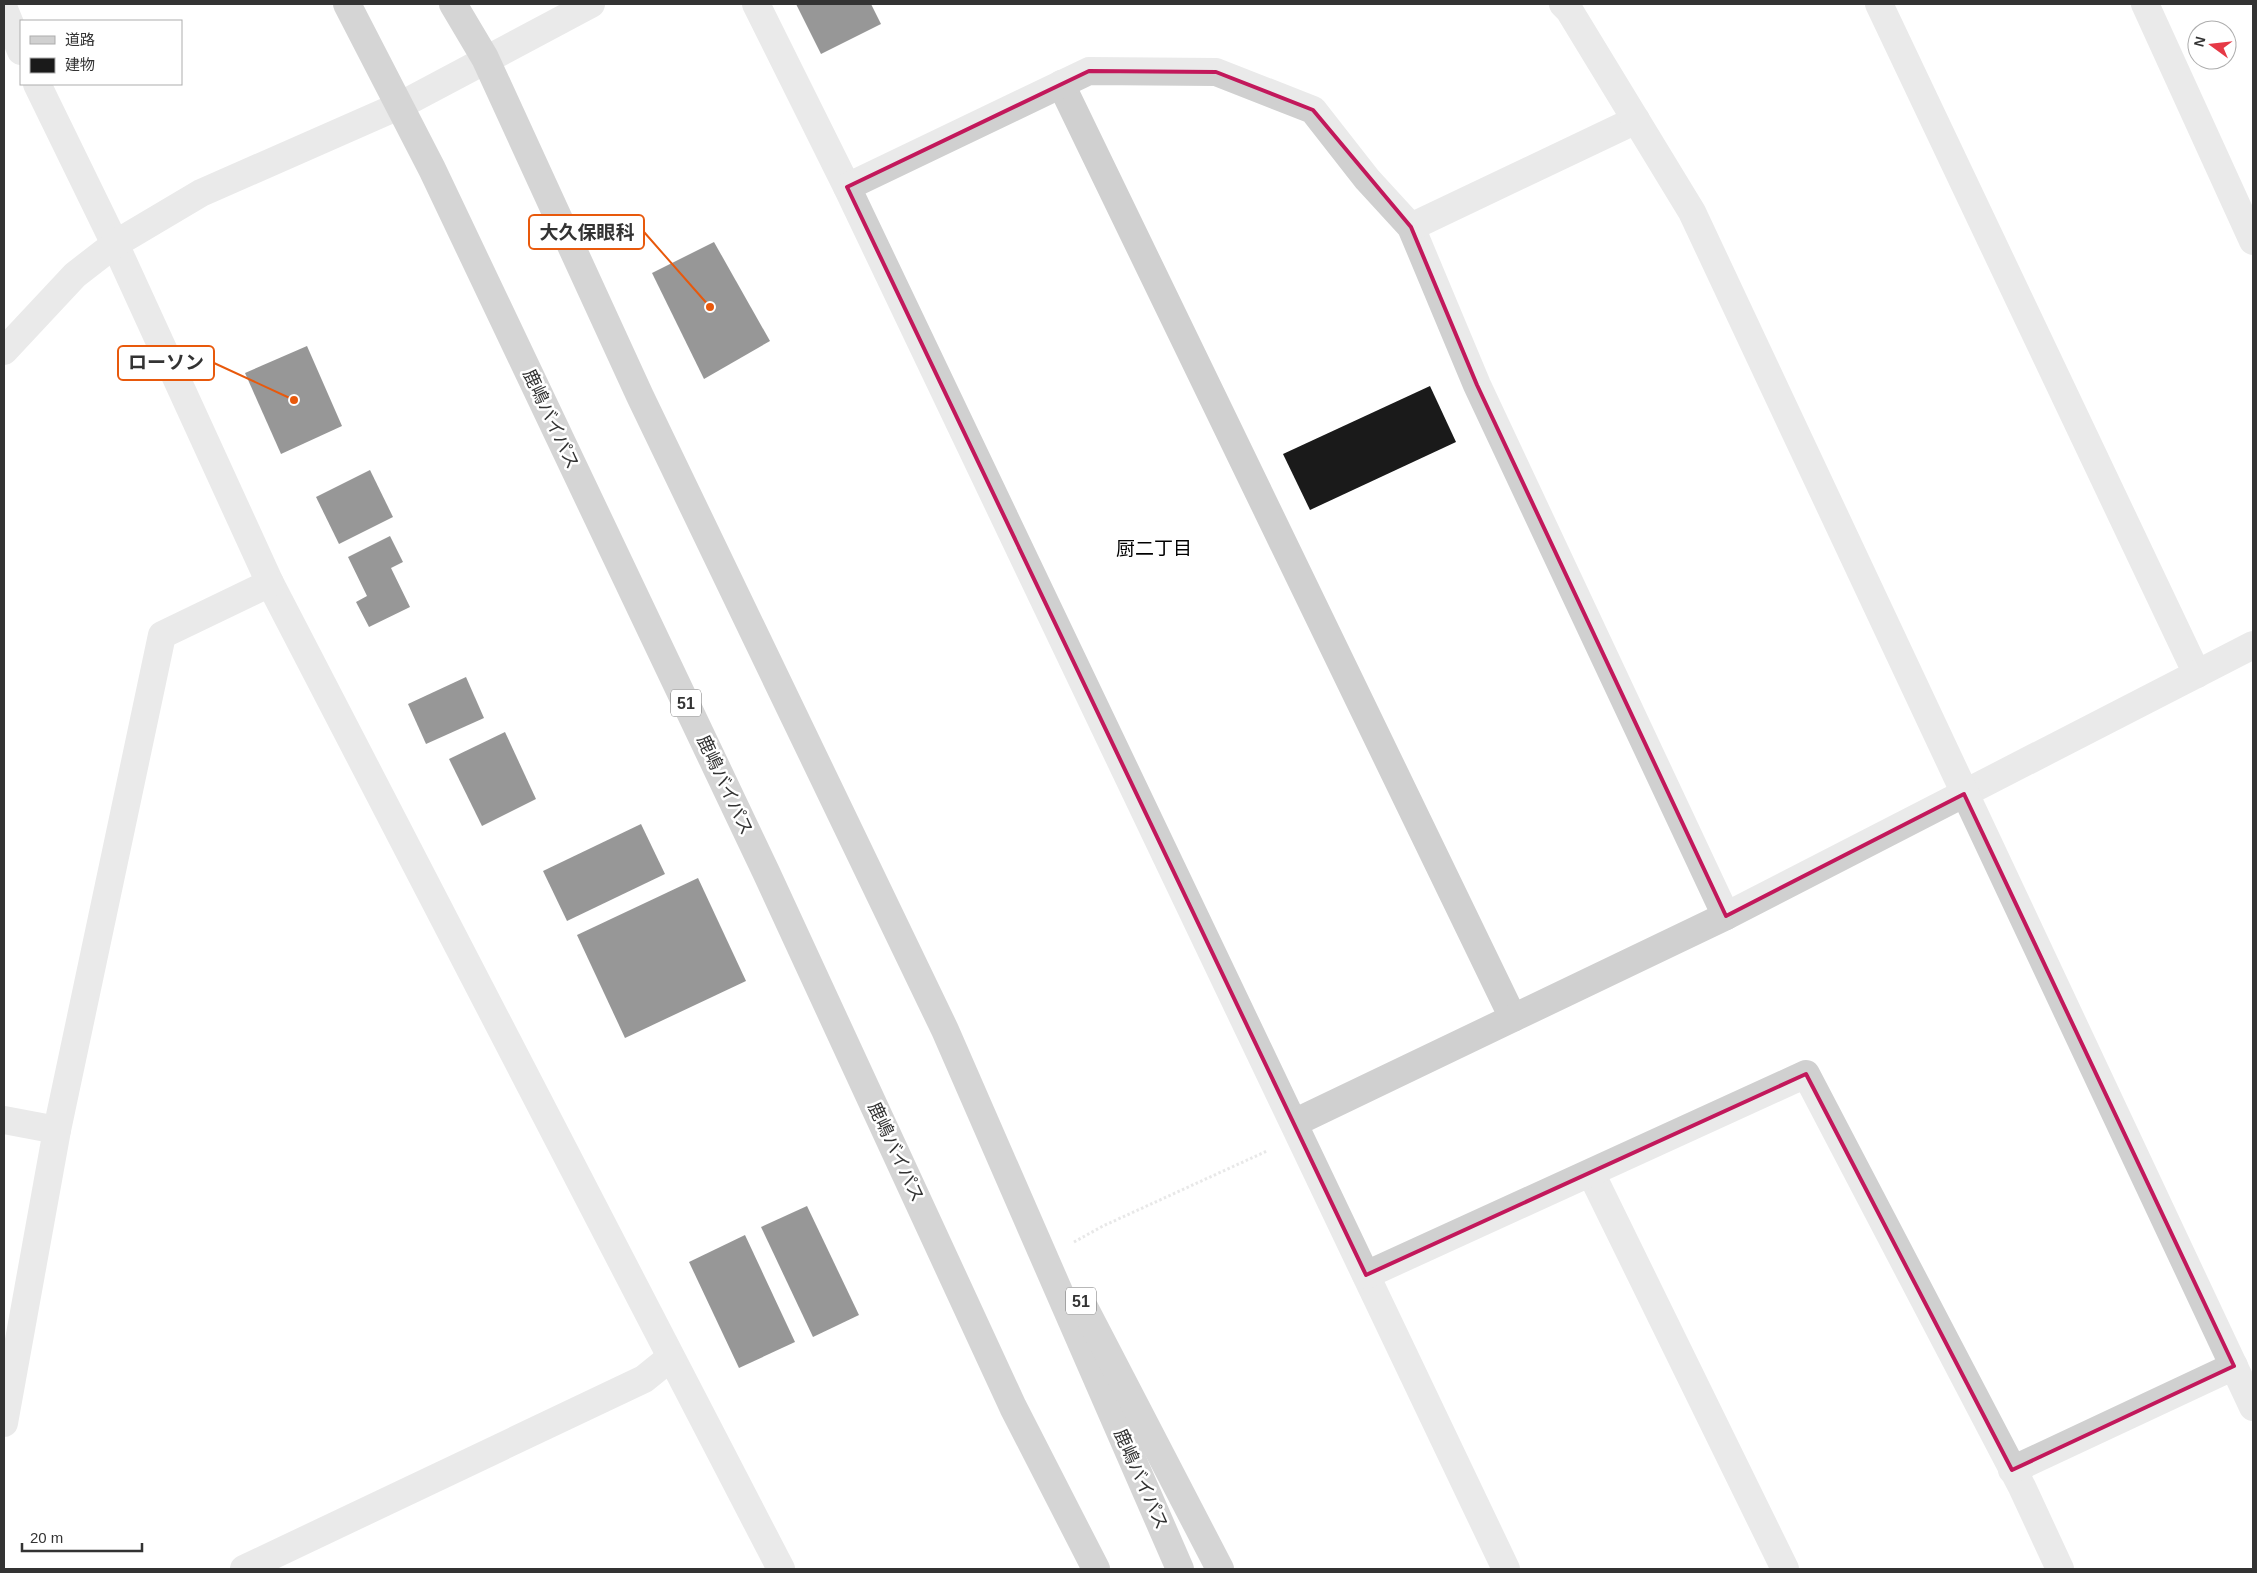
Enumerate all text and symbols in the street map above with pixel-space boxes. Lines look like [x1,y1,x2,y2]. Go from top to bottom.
legend [20,20,182,85]
north arrow [2187,20,2237,70]
text: 道路 [65,31,95,48]
text: N [2190,35,2208,49]
text: 建物 [65,56,95,73]
callout: 大久保眼科 [529,215,644,249]
text: 大久保眼科 [539,222,635,243]
callout: ローソン [118,346,214,380]
text: ローソン [128,352,204,373]
street label: 鹿嶋バイパス [519,366,583,472]
district label: 厨二丁目 [1116,538,1192,559]
road number: 51 [671,690,701,716]
street label: 鹿嶋バイパス [693,732,757,838]
street label: 鹿嶋バイパス [864,1099,928,1205]
road number: 51 [1066,1288,1096,1314]
street label: 鹿嶋バイパス [1110,1426,1172,1532]
scale bar [22,1520,142,1552]
text: 20 m [30,1529,63,1546]

